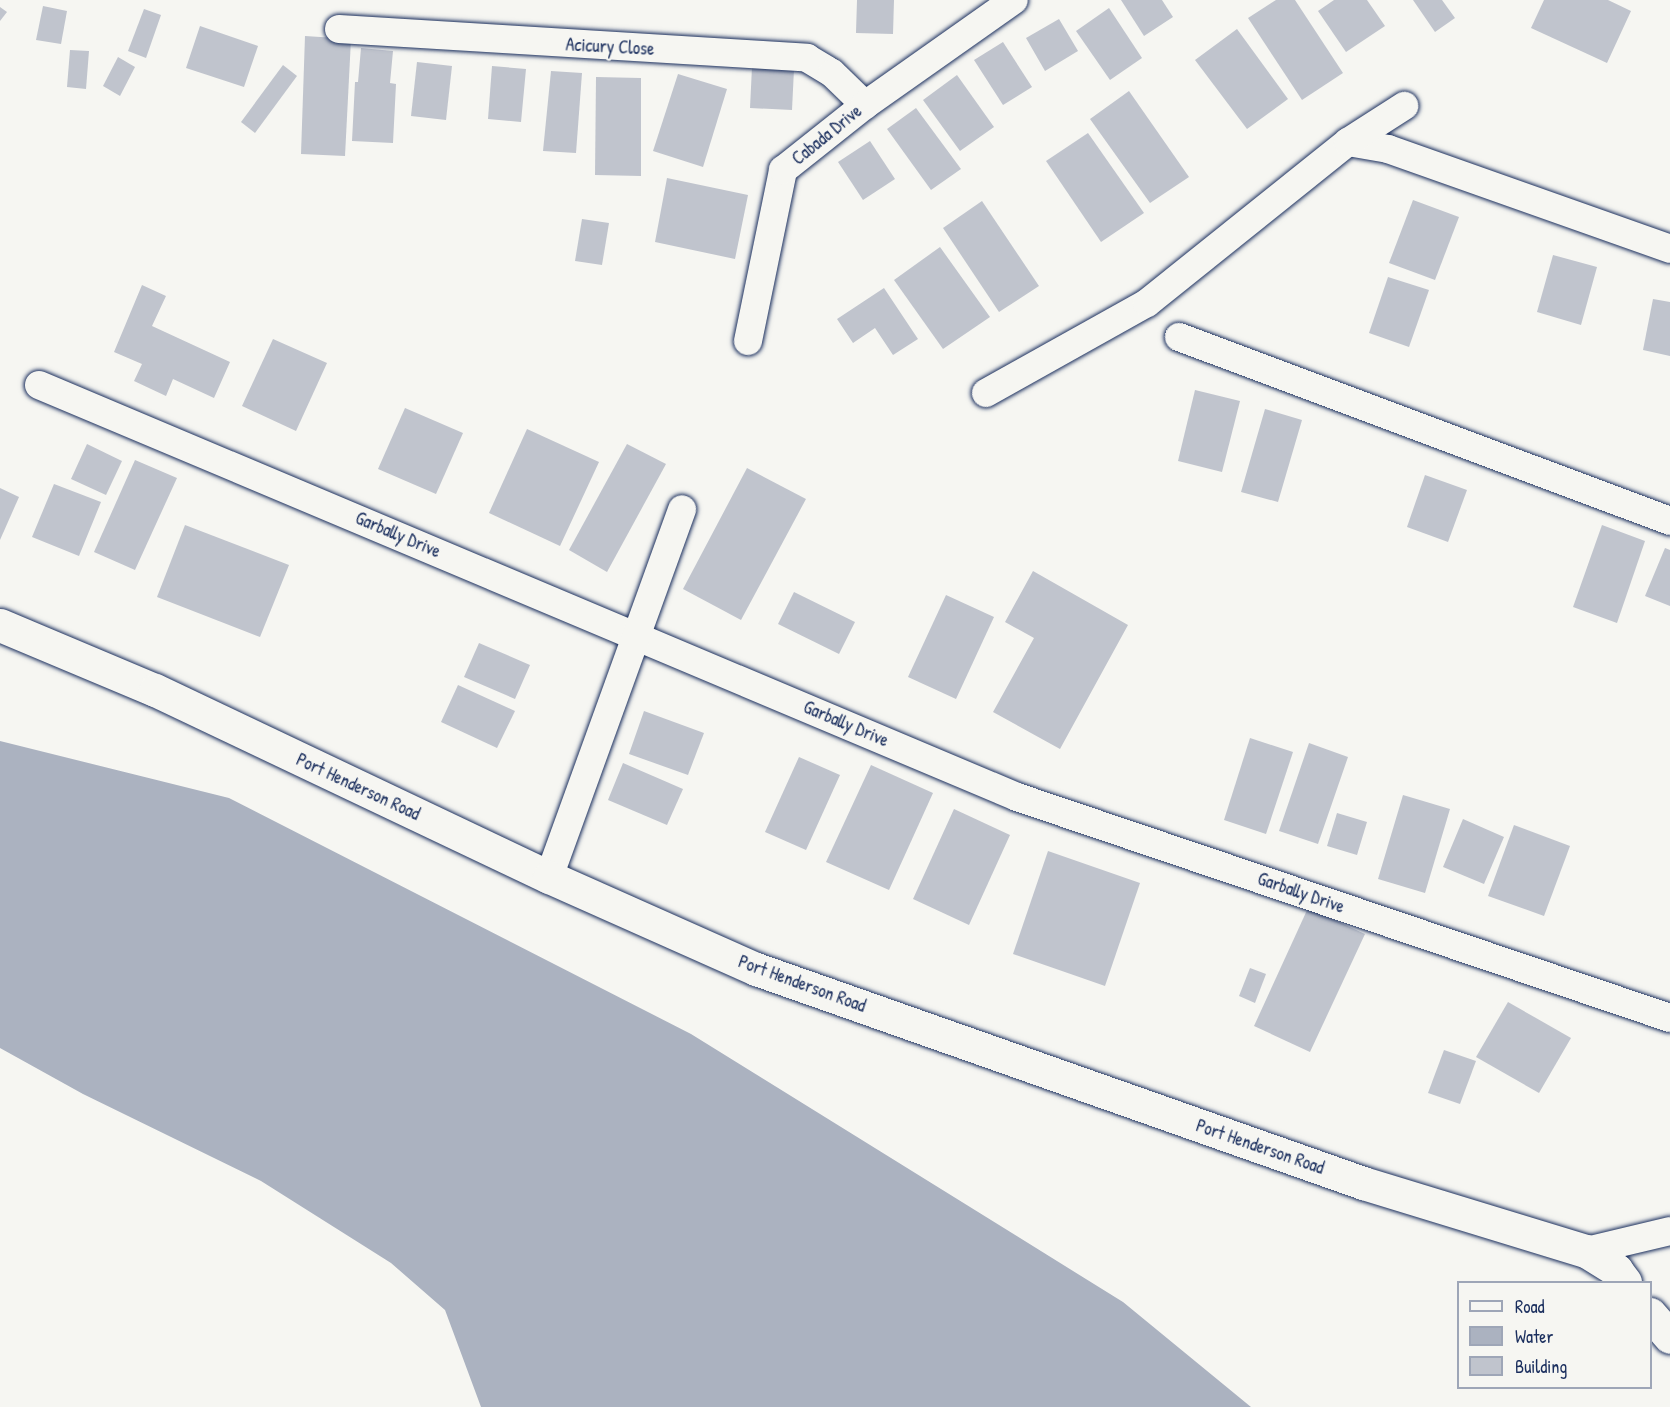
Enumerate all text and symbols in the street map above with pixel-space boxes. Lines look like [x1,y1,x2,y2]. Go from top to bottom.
street label: Acicury Close [565,34,655,60]
street label: Cabada Drive [788,100,866,170]
street label: Garbally Drive [352,507,444,563]
street label: Garbally Drive [800,696,892,752]
street label: Port Henderson Road [293,749,423,825]
street label: Garbally Drive [1255,868,1347,918]
street label: Port Henderson Road [735,951,869,1017]
street label: Port Henderson Road [1193,1115,1327,1179]
legend [1457,1281,1652,1389]
text: Road [1515,1294,1545,1319]
text: Water [1515,1324,1553,1349]
text: Building [1515,1354,1567,1379]

